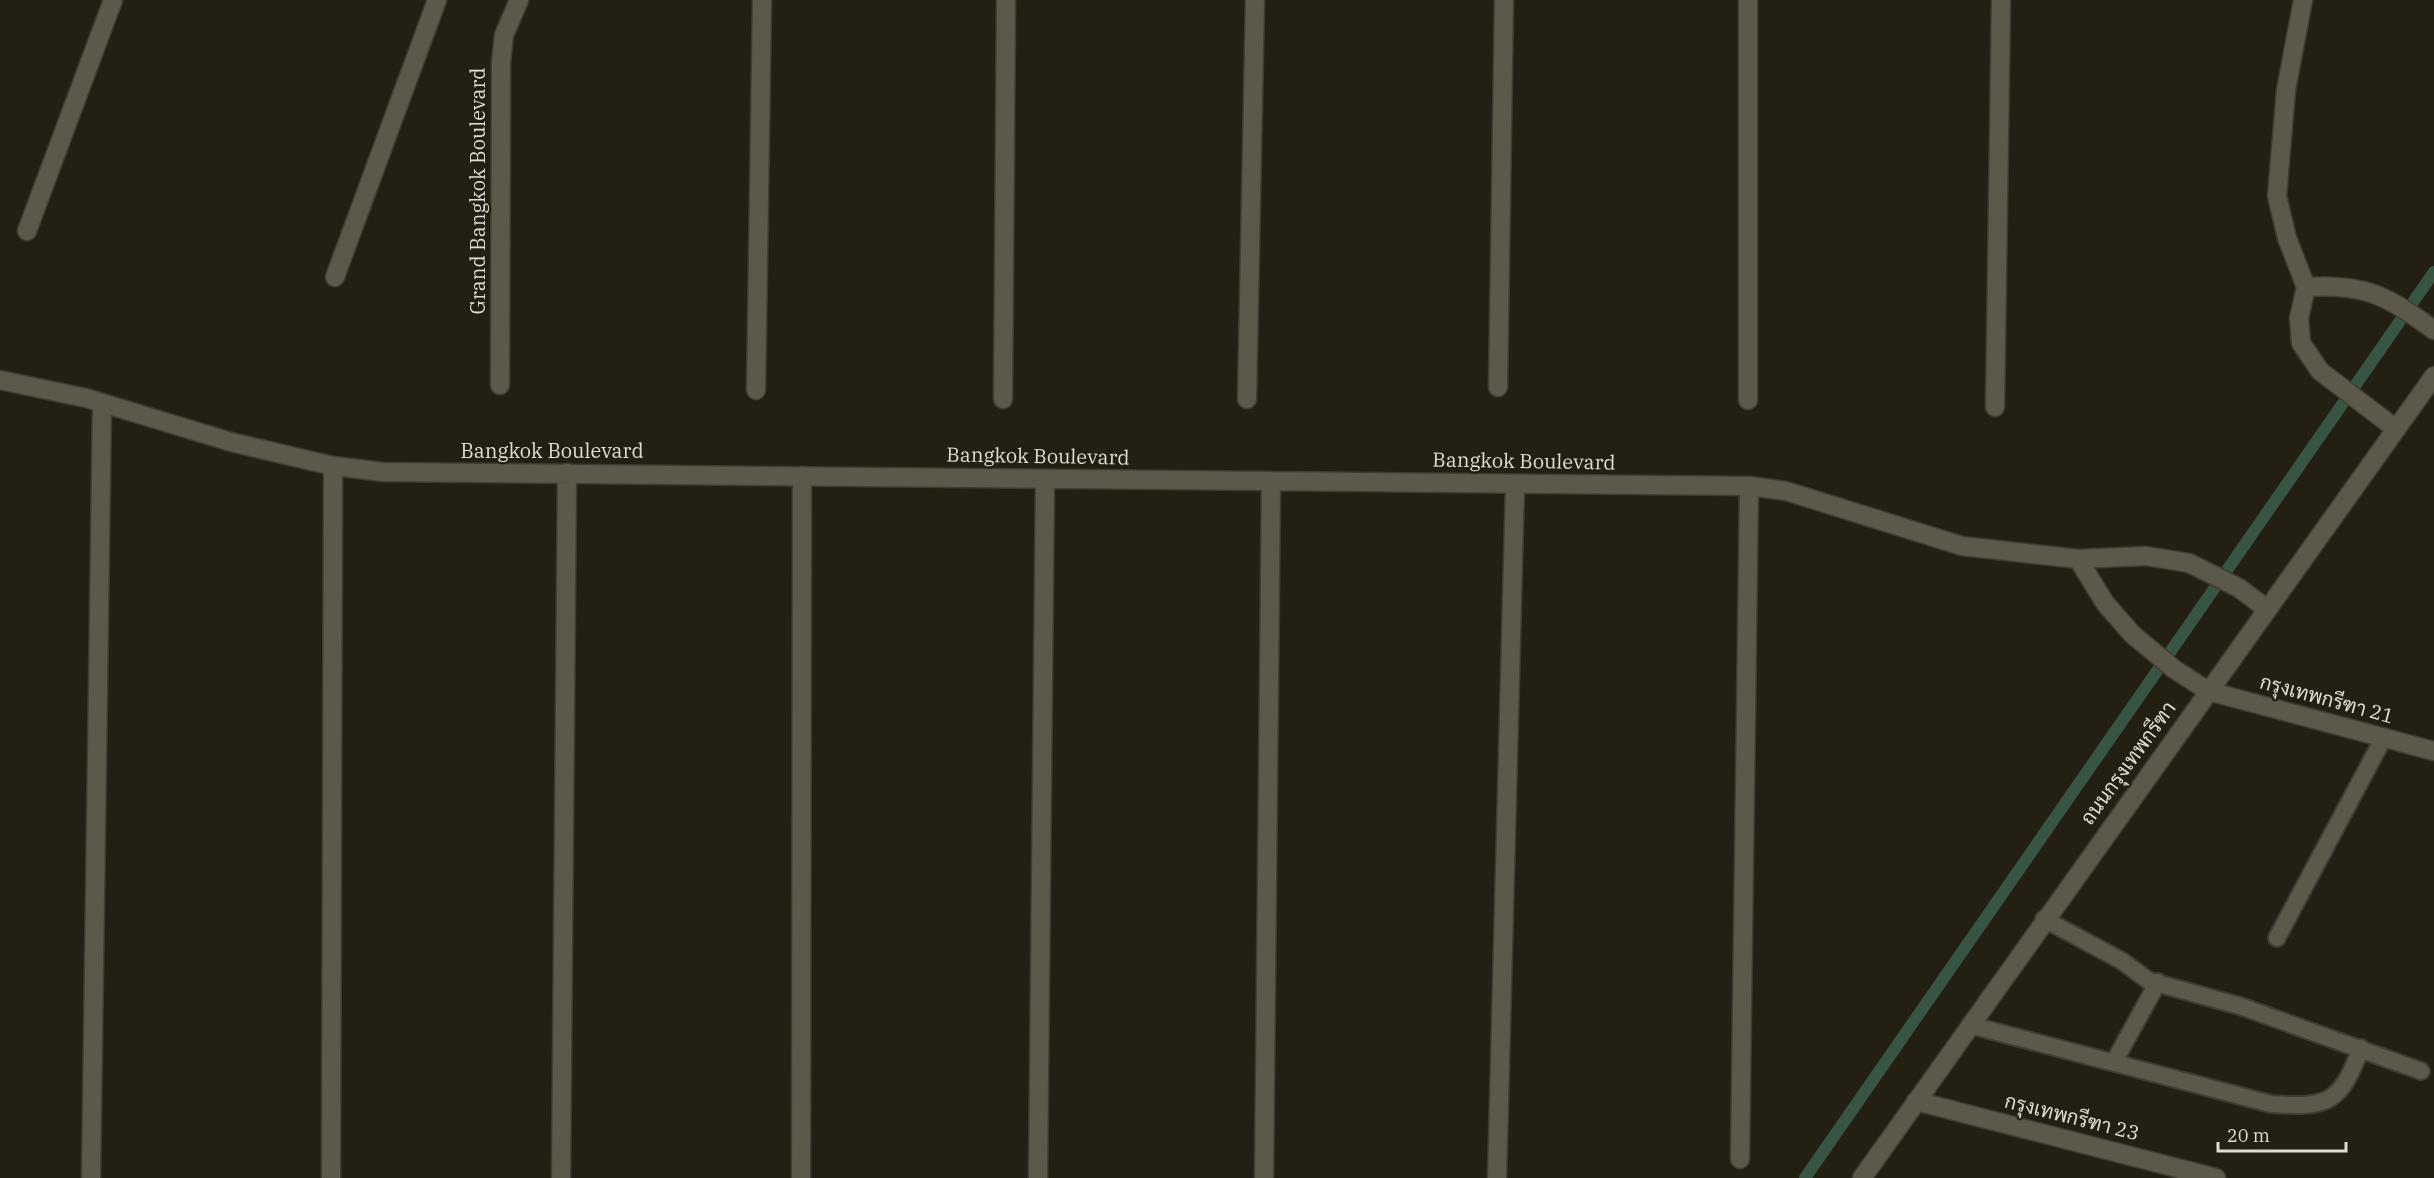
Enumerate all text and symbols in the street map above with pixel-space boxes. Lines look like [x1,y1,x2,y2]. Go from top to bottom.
street label: Grand Bangkok Boulevard [464,68,491,314]
street label: Bangkok Boulevard [460,437,644,464]
street label: Bangkok Boulevard [946,440,1130,471]
street label: Bangkok Boulevard [1432,445,1616,476]
street label: กรุงเทพกรีฑา 21 [2257,668,2397,730]
street label: ถนนกรุงเทพกรีฑา [2074,696,2182,830]
street label: กรุงเทพกรีฑา 23 [2002,1087,2142,1147]
scale bar [2218,1115,2346,1153]
text: 20 m [2227,1124,2270,1147]

